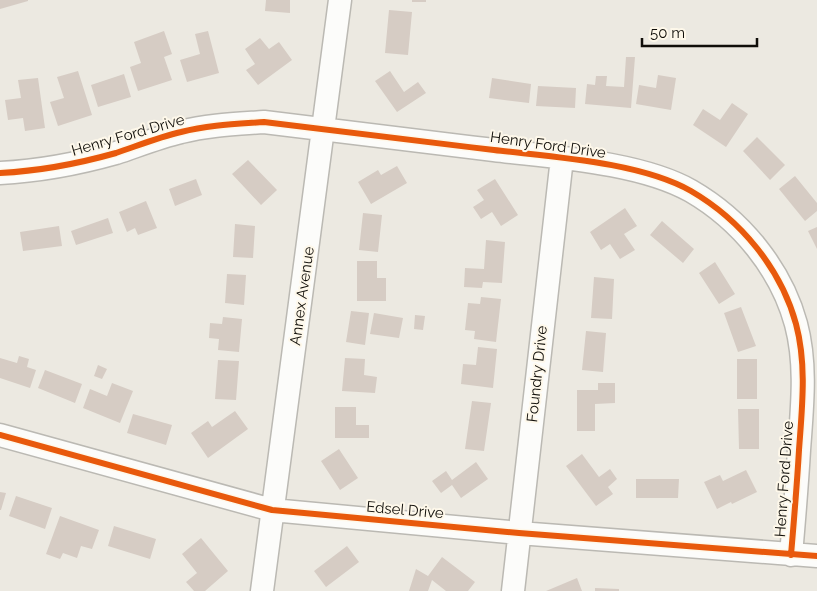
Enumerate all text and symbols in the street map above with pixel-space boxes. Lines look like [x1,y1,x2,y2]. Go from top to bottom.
scale bar [642,15,757,47]
text: 50 m [650,24,685,42]
street label: Henry Ford Drive [69,110,187,160]
street label: Henry Ford Drive [489,128,607,162]
street label: Annex Avenue [286,245,318,347]
street label: Foundry Drive [523,325,551,423]
street label: Henry Ford Drive [771,420,797,538]
street label: Edsel Drive [366,498,445,522]

